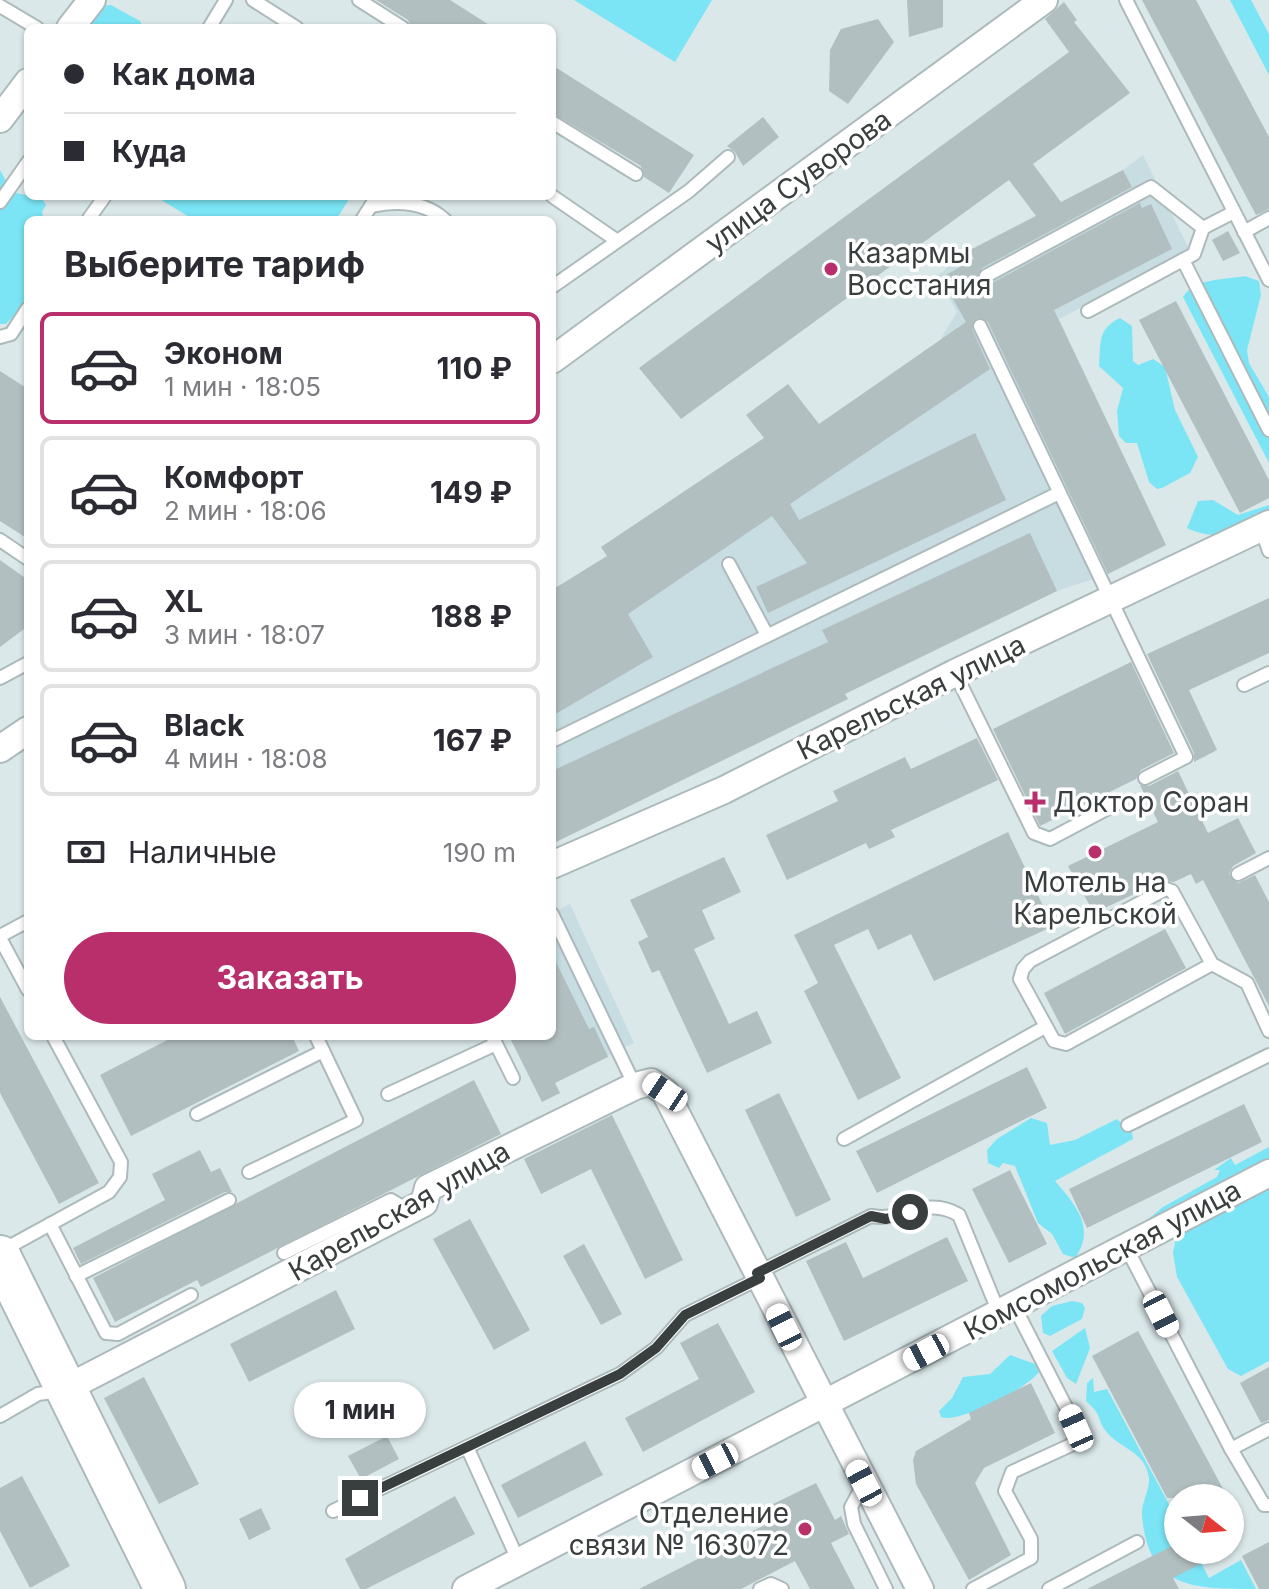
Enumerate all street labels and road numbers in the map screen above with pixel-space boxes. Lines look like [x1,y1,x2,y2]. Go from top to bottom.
street label: улица Суворова [698,102,898,260]
street label: Карельская улица [791,627,1031,767]
street label: Карельская улица [282,1134,516,1288]
street label: Комсомольская улица [958,1173,1246,1347]

